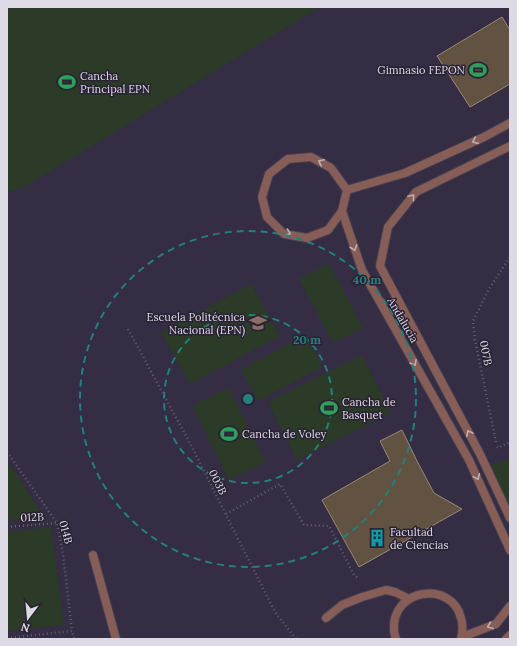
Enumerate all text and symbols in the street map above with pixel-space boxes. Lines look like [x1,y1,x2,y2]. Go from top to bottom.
sports icon: Gimnasio FEPON [468,60,488,80]
place label: Gimnasio FEPON [377,63,465,77]
place label: Cancha Principal EPN [80,69,150,96]
sports icon: Cancha Principal EPN [57,72,77,92]
one-way arrow [472,136,480,144]
one-way arrow [318,159,325,167]
one-way arrow [408,194,415,202]
one-way arrow [284,229,291,237]
one-way arrow [349,244,358,251]
text: 40 m [353,272,381,287]
street label: Andalucia [384,294,422,345]
place label: Escuela Politécnica Nacional (EPN) [147,310,245,338]
school or university icon: Escuela Politécnica Nacional (EPN) [248,313,268,333]
text: 20 m [293,332,321,347]
street label: 007B [477,339,495,367]
one-way arrow [410,359,417,366]
centre of rings [241,392,255,406]
place label: Cancha de Basquet [342,395,396,422]
sports icon: Cancha de Basquet [319,398,339,418]
sports icon: Cancha de Voley [219,424,239,444]
place label: Cancha de Voley [242,427,327,441]
one-way arrow [466,429,474,437]
street label: 003B [206,467,230,497]
one-way arrow [472,472,480,480]
street label: 012B [20,509,44,525]
street label: 014B [56,519,76,545]
place label: Facultad de Ciencias [390,525,449,552]
building icon: Facultad de Ciencias [367,528,387,548]
north arrow [8,598,48,638]
text: N [19,620,31,636]
one-way arrow [486,622,493,630]

